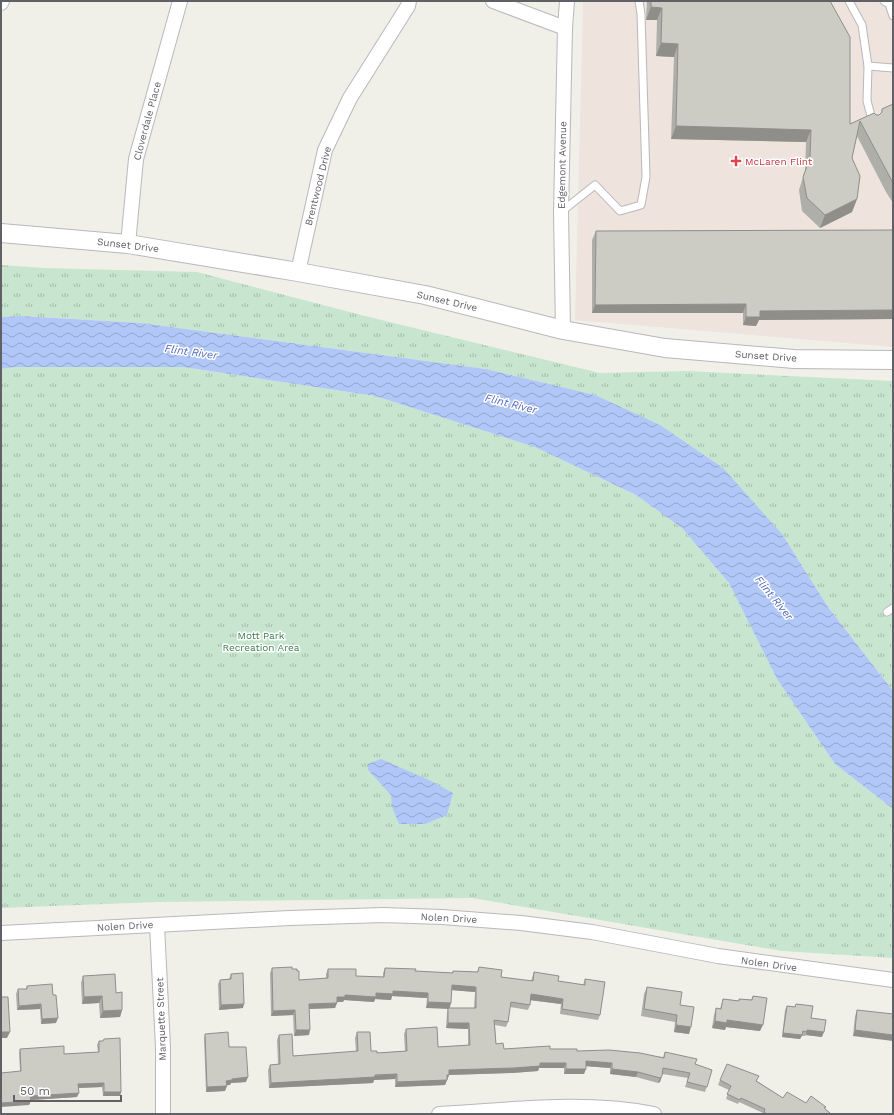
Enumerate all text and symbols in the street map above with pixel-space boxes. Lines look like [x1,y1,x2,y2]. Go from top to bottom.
street label: Cloverdale Place [131,80,163,162]
street label: Edgemont Avenue [556,121,568,209]
street label: Brentwood Drive [303,145,333,227]
marker: McLaren Flint [730,155,742,167]
place label: McLaren Flint [745,156,813,167]
street label: Sunset Drive [97,236,160,254]
street label: Sunset Drive [416,289,479,313]
water label: Flint River [164,342,219,362]
street label: Sunset Drive [735,348,798,364]
water label: Flint River [484,391,539,417]
water label: Flint River [752,573,796,623]
park label: Mott Park Recreation Area [223,630,300,653]
street label: Nolen Drive [420,911,478,925]
street label: Nolen Drive [96,919,154,933]
street label: Nolen Drive [740,955,798,973]
street label: Marquette Street [154,976,168,1061]
scale bar [14,1077,121,1103]
text: 50 m [20,1084,50,1098]

